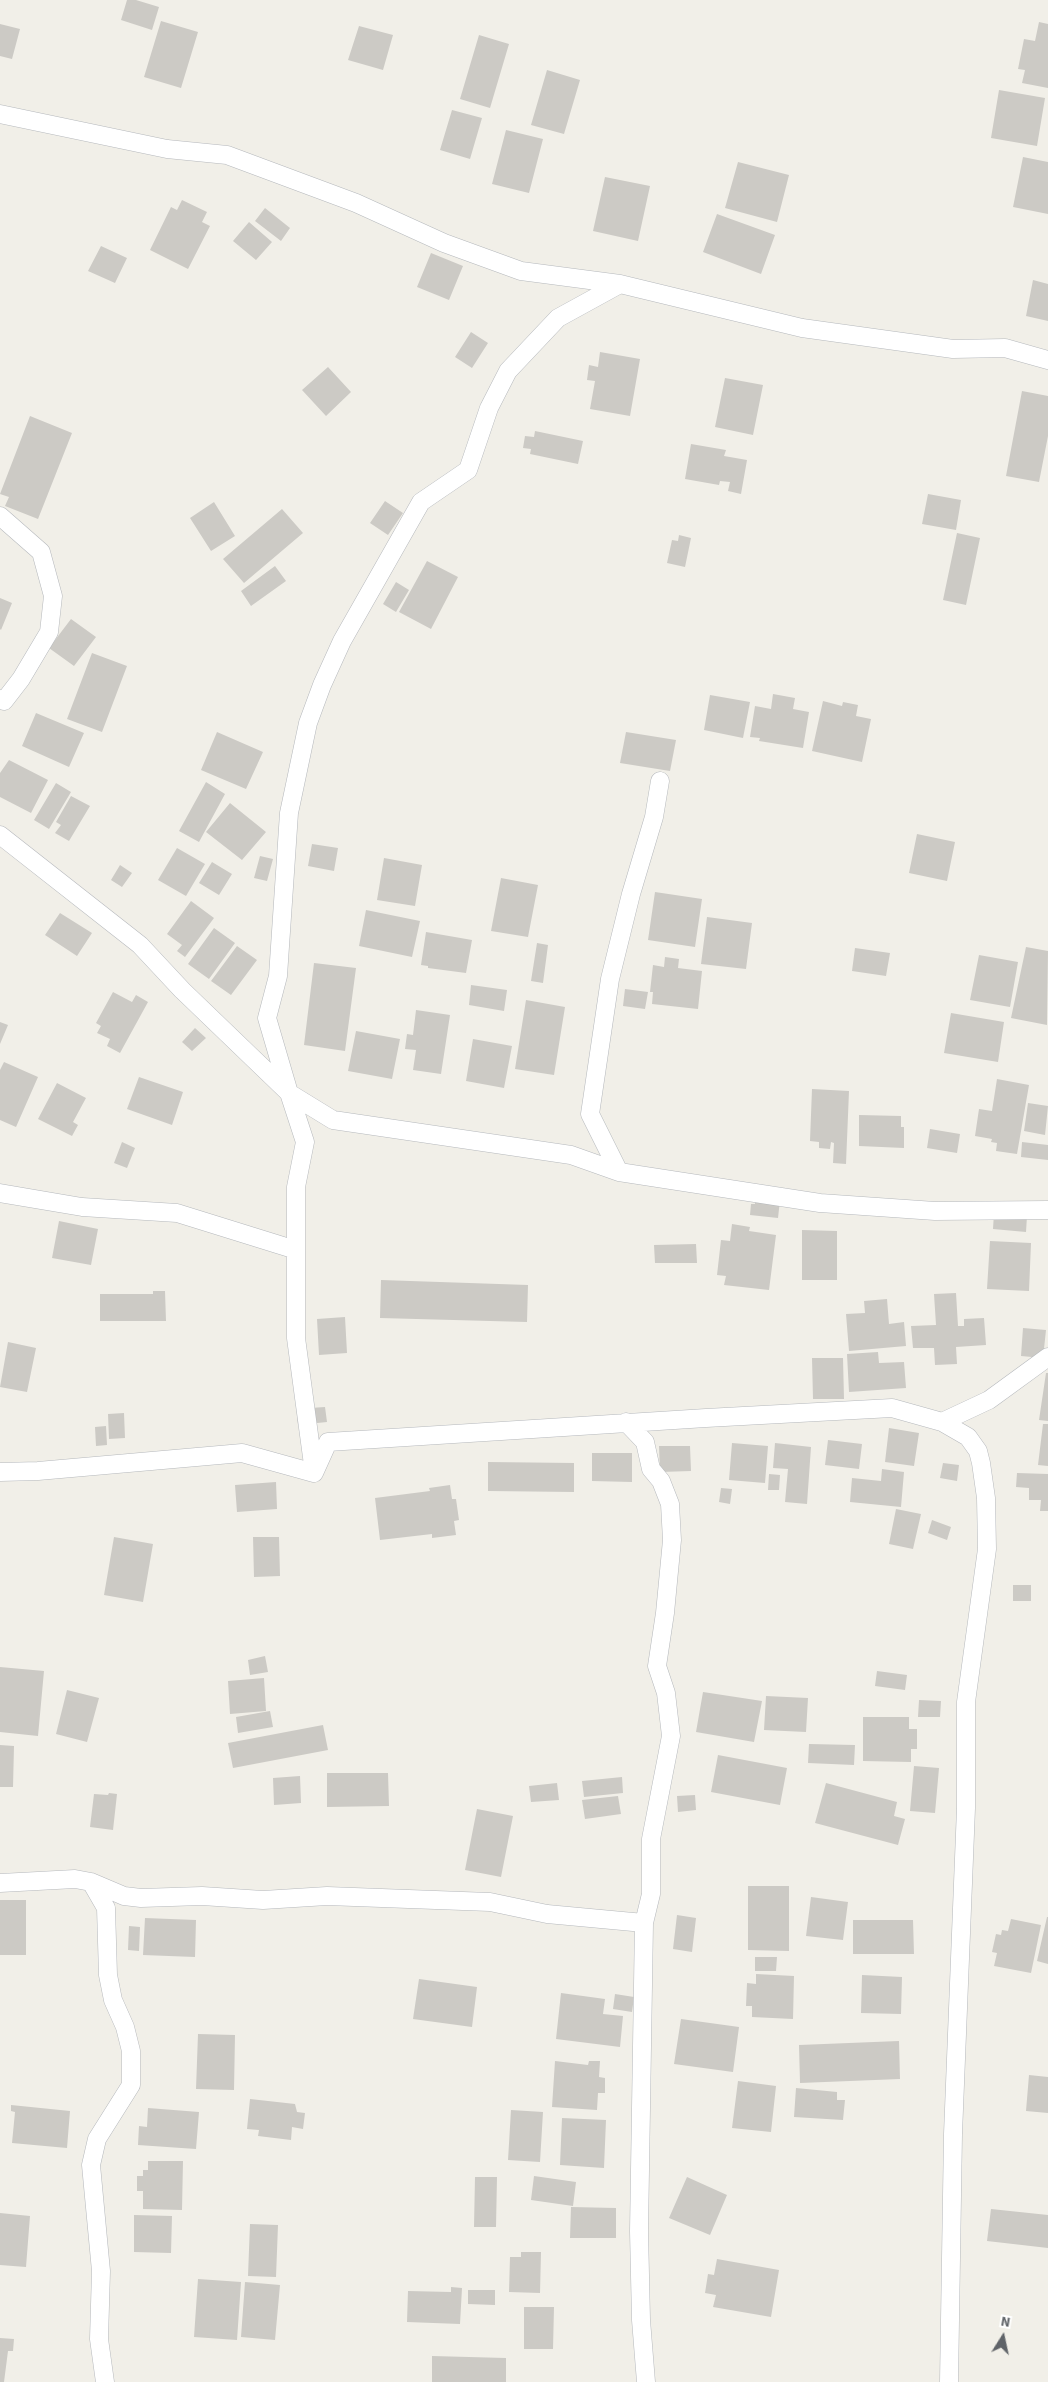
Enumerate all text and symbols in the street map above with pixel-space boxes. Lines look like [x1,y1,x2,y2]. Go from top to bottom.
north arrow [978,2312,1028,2362]
text: N [999,2312,1012,2333]

